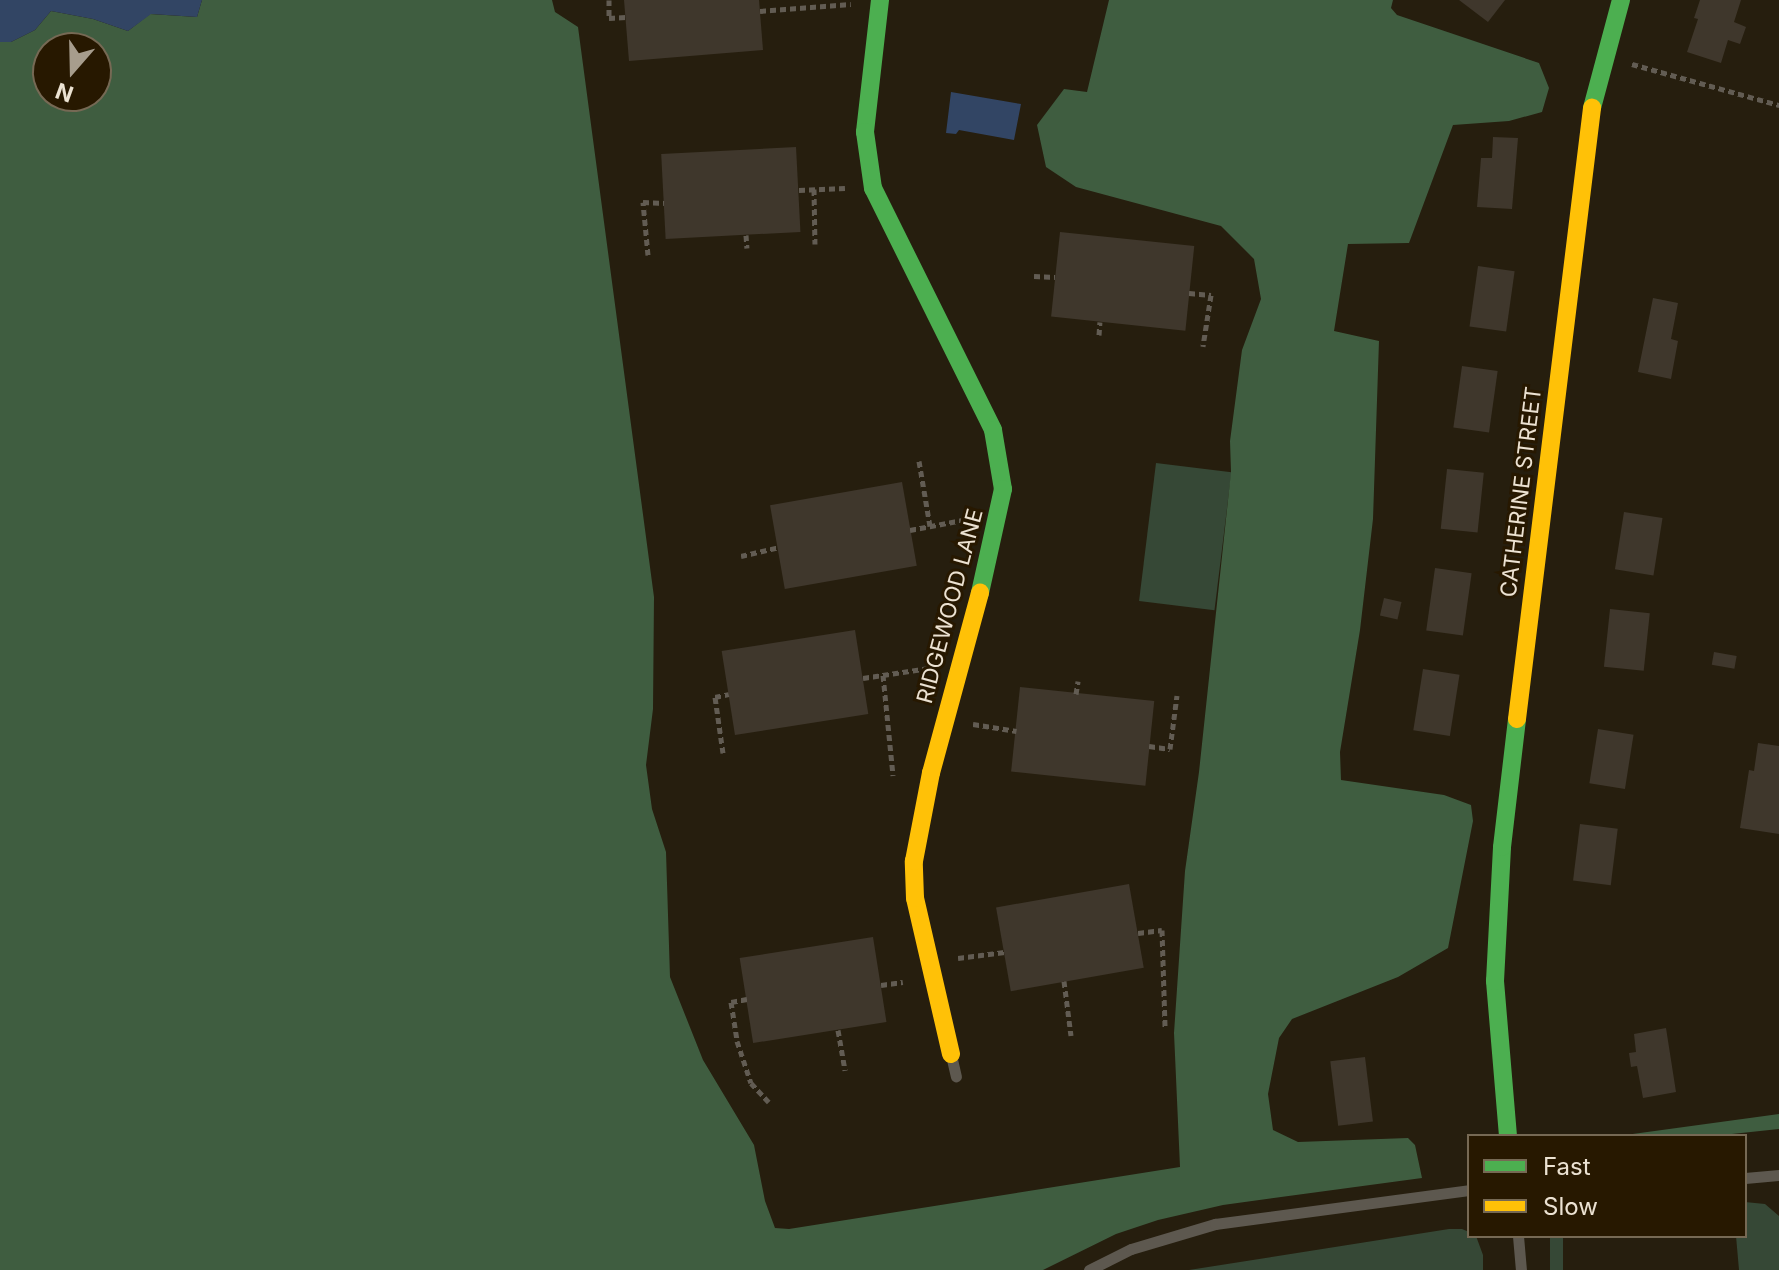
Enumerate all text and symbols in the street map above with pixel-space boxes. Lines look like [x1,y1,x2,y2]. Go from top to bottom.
north arrow [32,32,112,112]
text: N [52,78,77,108]
street label: CATHERINE STREET [1495,385,1547,599]
street label: RIDGEWOOD LANE [911,506,989,706]
legend [1467,1134,1747,1238]
text: Fast [1543,1152,1591,1181]
text: Slow [1543,1192,1598,1221]

